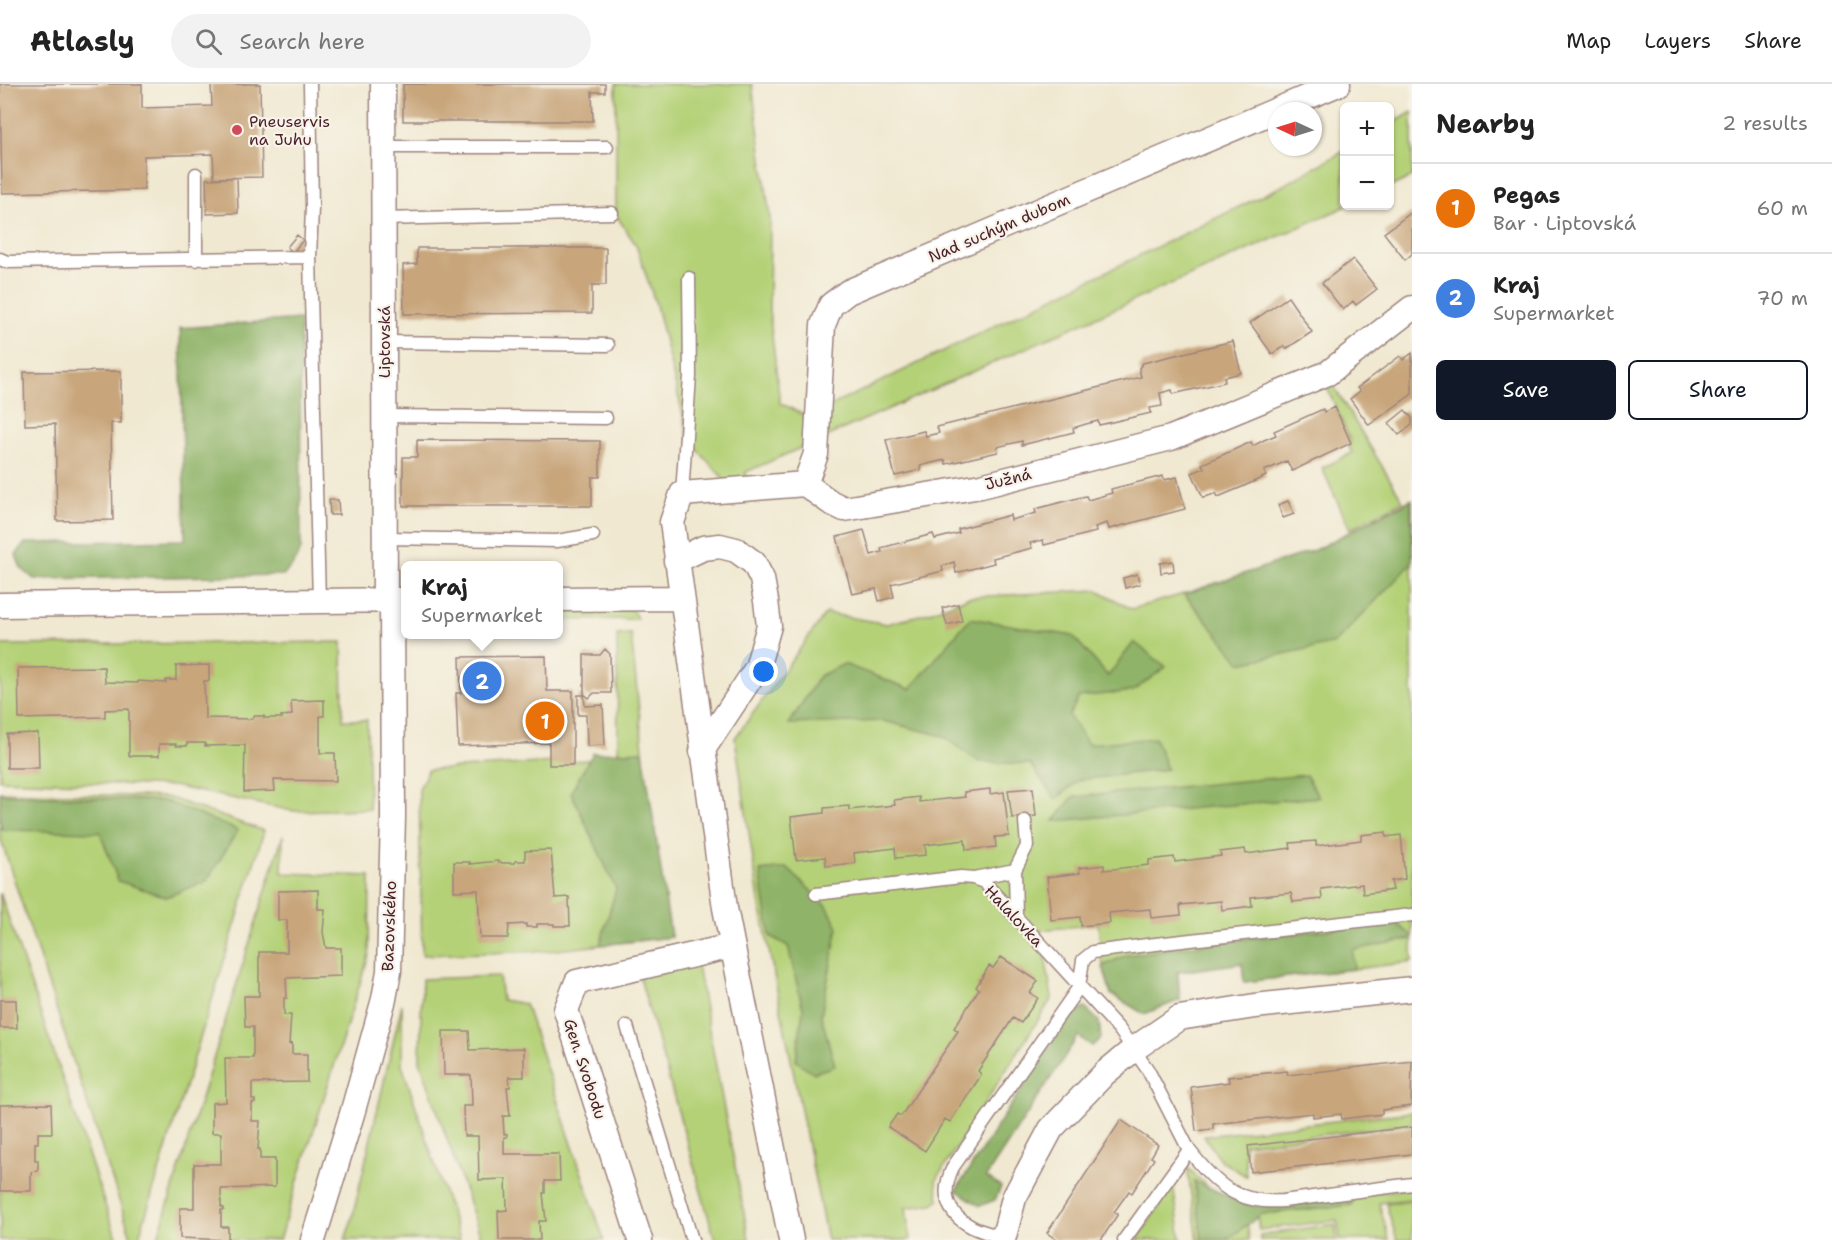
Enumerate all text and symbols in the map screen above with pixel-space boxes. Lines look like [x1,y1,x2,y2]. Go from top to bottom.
search box [171,14,591,68]
text: Atlasly [30,22,135,60]
icon: search [192,25,225,58]
text: Search here [240,27,365,56]
text: Map [1566,27,1611,55]
text: Layers [1644,27,1711,55]
text: Share [1744,27,1802,55]
north arrow [1268,102,1322,156]
map controls [1340,102,1394,210]
button: + [1340,102,1394,156]
text: Nearby [1436,106,1535,141]
text: 2 results [1722,110,1808,136]
place label: Pneuservis na Juhu [249,111,330,150]
marker: Pneuservis na Juhu [230,123,244,137]
button: − [1340,156,1394,210]
text: Pegas [1493,181,1560,210]
street label: Nad suchým dubom [925,189,1073,267]
text: 1 [1451,195,1460,221]
text: 60 m [1756,195,1808,221]
text: Bar · Liptovská [1493,210,1636,236]
text: Kraj [1493,271,1540,300]
text: 2 [1449,285,1463,311]
text: 70 m [1756,285,1808,311]
text: Supermarket [1493,300,1615,326]
street label: Liptovská [374,306,395,378]
button: Save [1436,360,1616,420]
button: Share [1628,360,1808,420]
street label: Južná [983,463,1034,495]
popup [401,561,563,639]
text: Kraj [421,573,468,602]
text: Supermarket [421,602,543,628]
your location [749,657,778,686]
pin: 2 [462,658,502,704]
pin: 1 [526,698,564,744]
street label: Bazovského [377,880,401,972]
street label: Halalovka [980,881,1048,951]
street label: Gen. Svobodu [559,1016,611,1122]

